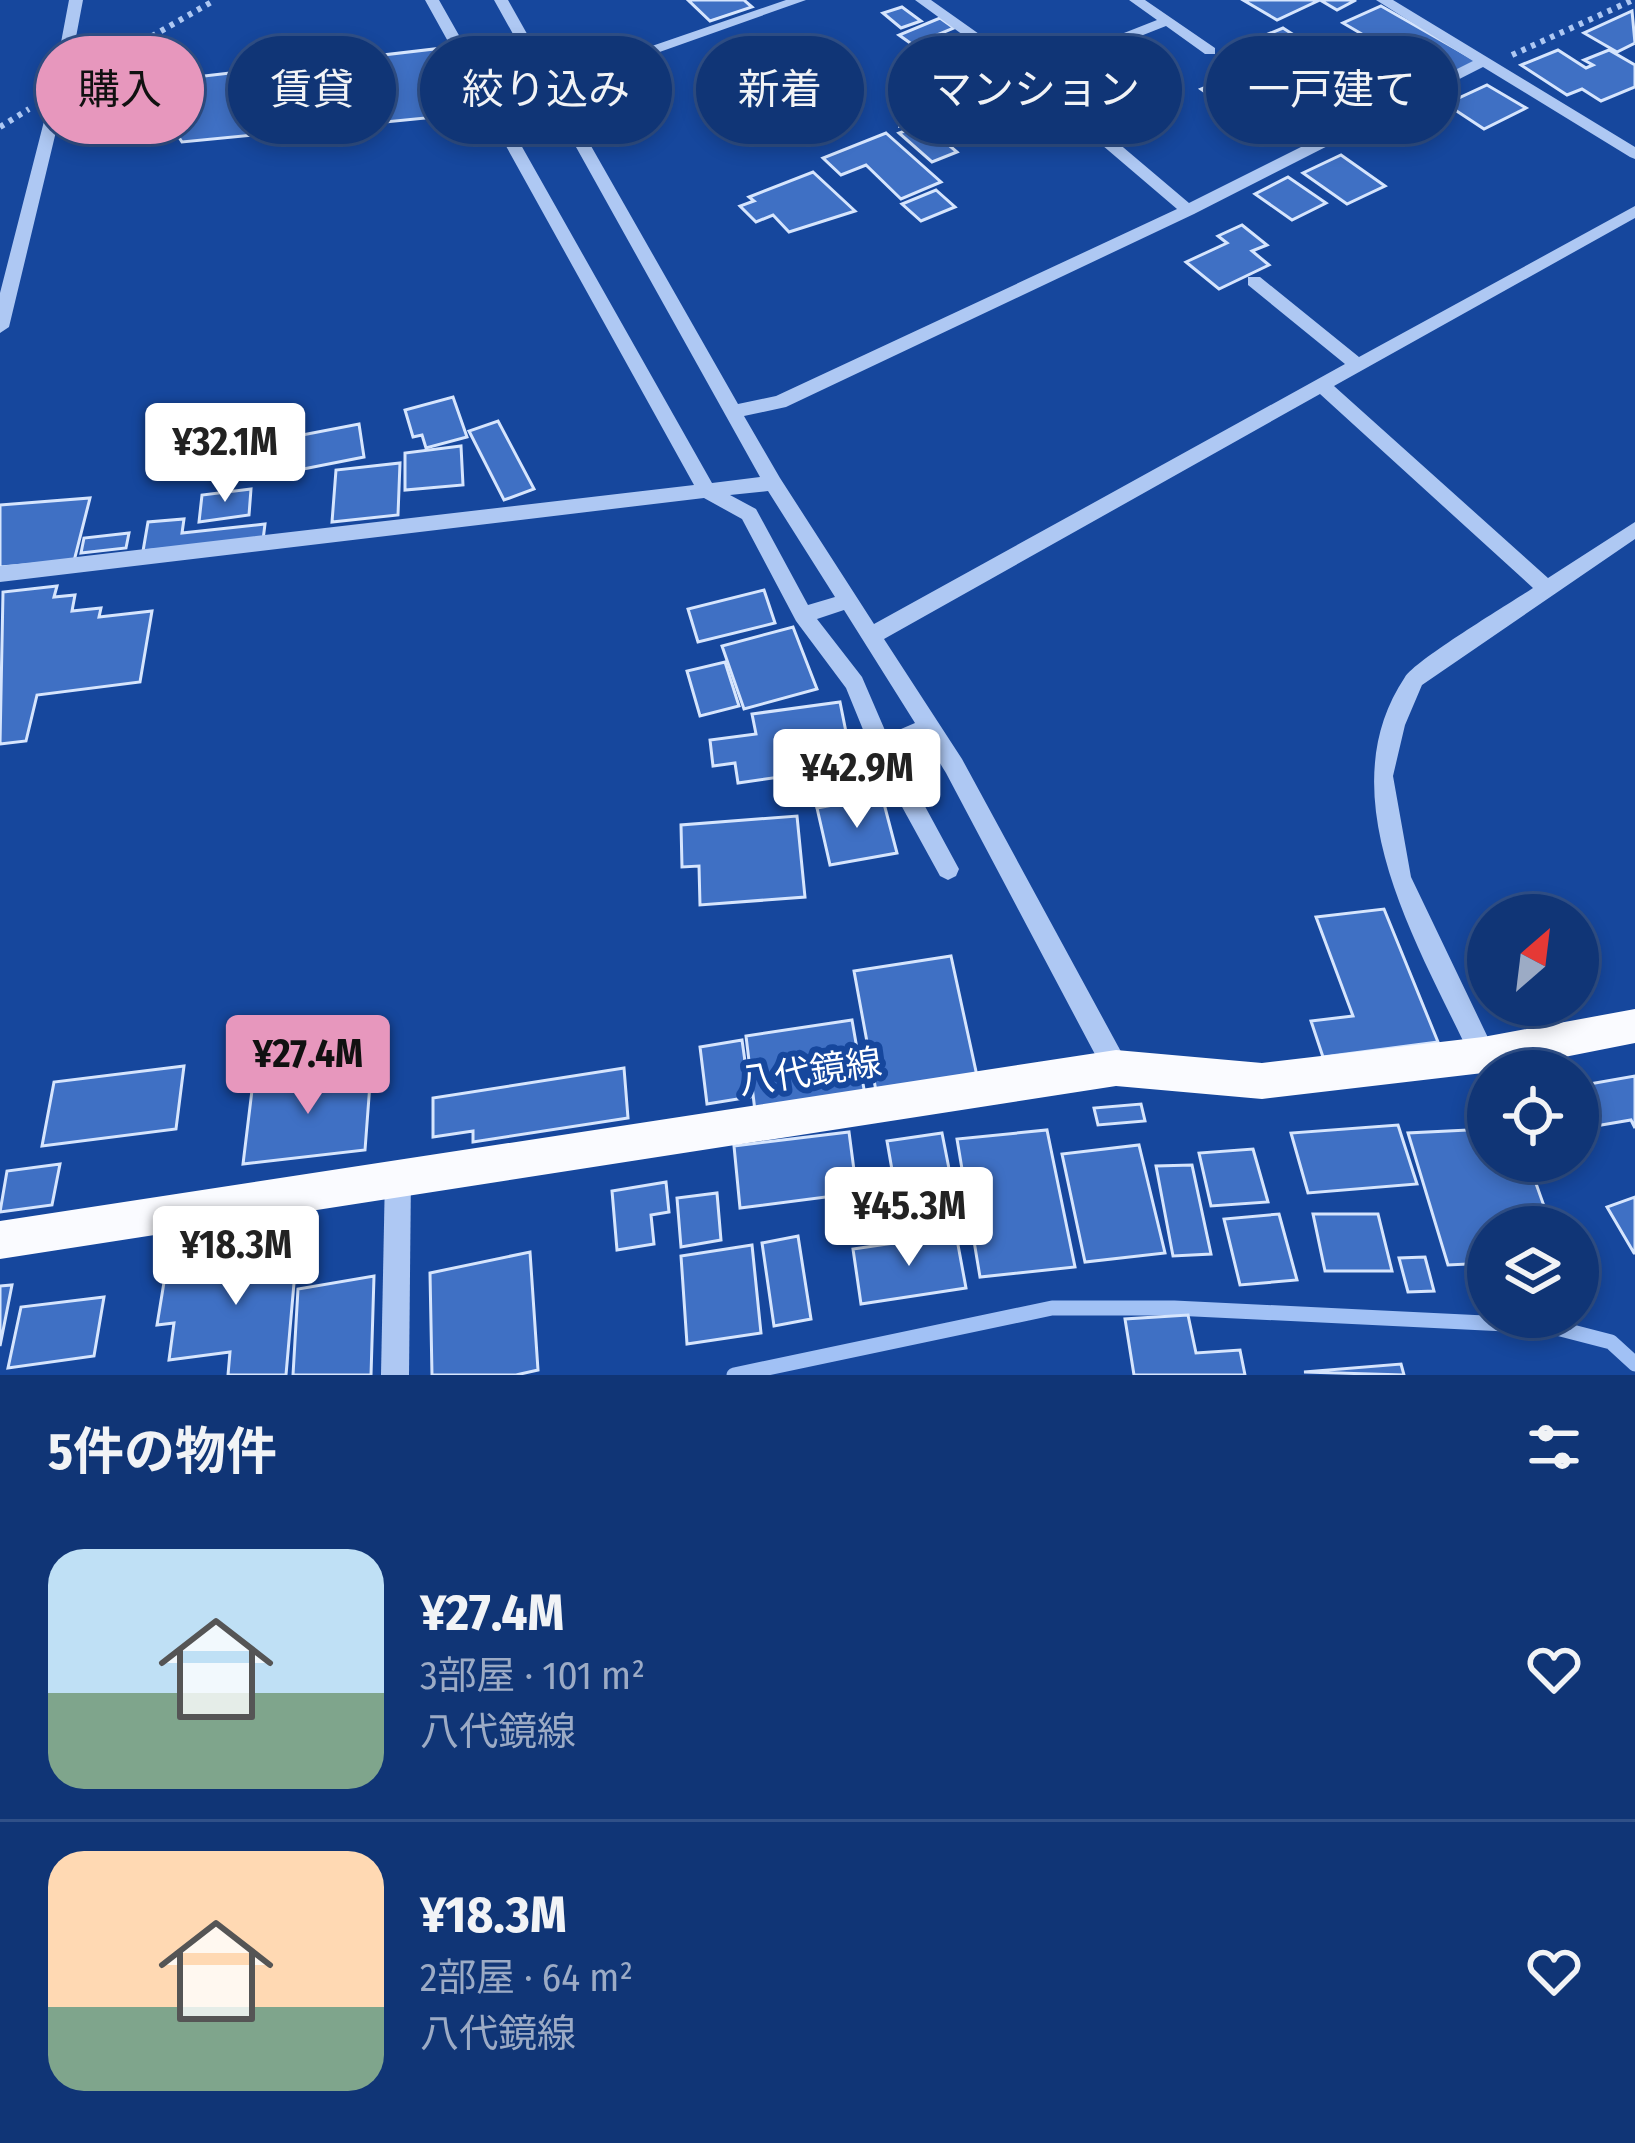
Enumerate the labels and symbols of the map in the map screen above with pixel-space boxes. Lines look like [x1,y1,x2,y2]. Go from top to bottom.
pin: ¥32.1M [127,403,323,505]
pin: ¥42.9M [759,729,955,831]
north arrow [1467,894,1599,1026]
pin: ¥27.4M [210,1015,406,1117]
street label: 八代鏡線 [736,1040,885,1104]
pin: ¥45.3M [811,1167,1007,1269]
pin: ¥18.3M [138,1206,334,1308]

